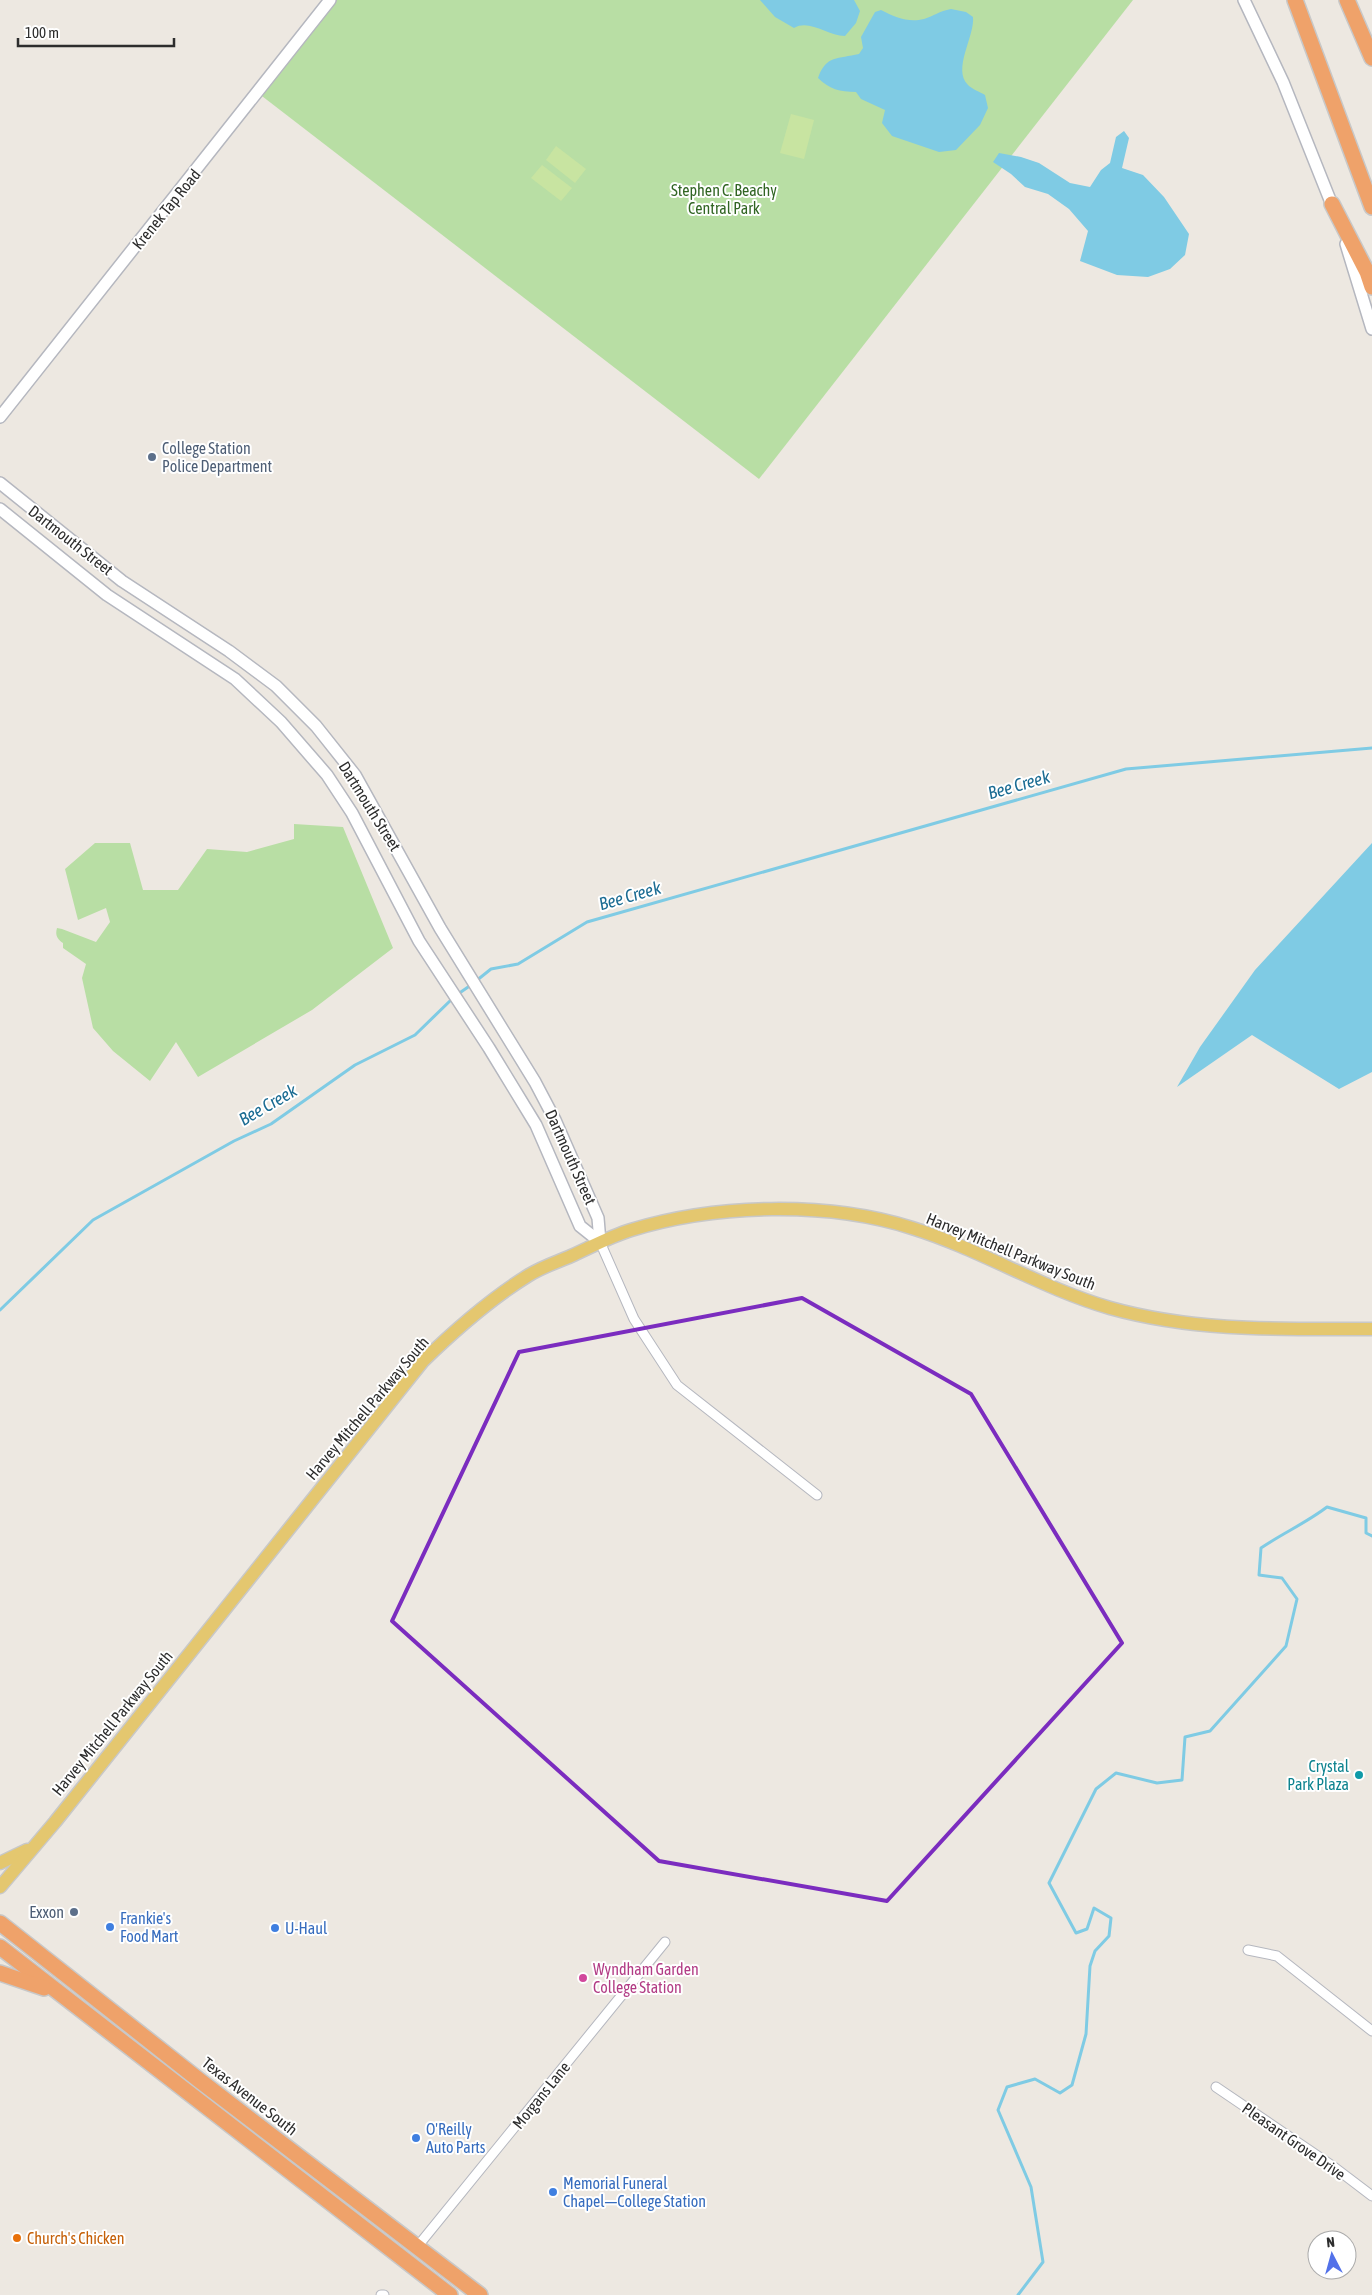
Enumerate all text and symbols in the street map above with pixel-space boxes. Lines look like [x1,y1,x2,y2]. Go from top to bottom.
scale bar [18,15,174,47]
text: 100 m [25,24,59,41]
street label: Krenek Tap Road [128,165,205,253]
park label: Stephen C. Beachy Central Park [671,181,777,217]
place label: College Station Police Department [162,439,272,476]
marker: College Station Police Department [146,451,158,463]
street label: Dartmouth Street [25,502,117,579]
street label: Dartmouth Street [335,758,405,854]
water label: Bee Creek [985,765,1053,803]
water label: Bee Creek [596,876,664,914]
water label: Bee Creek [235,1079,302,1130]
street label: Dartmouth Street [542,1107,600,1208]
street label: Harvey Mitchell Parkway South [923,1209,1098,1294]
street label: Harvey Mitchell Parkway South [302,1333,433,1484]
street label: Harvey Mitchell Parkway South [48,1647,177,1800]
place label: Crystal Park Plaza [1287,1757,1350,1793]
marker: Crystal Park Plaza [1353,1769,1365,1781]
place label: Exxon [29,1903,64,1921]
marker: Exxon [68,1906,80,1918]
place label: Frankie's Food Mart [120,1909,179,1945]
place label: U-Haul [285,1919,328,1937]
marker: Frankie's Food Mart [104,1921,116,1933]
marker: U-Haul [269,1922,281,1934]
place label: Wyndham Garden College Station [593,1960,699,1997]
marker: Wyndham Garden College Station [577,1972,589,1984]
street label: Texas Avenue South [199,2053,301,2139]
street label: Morgans Lane [509,2058,574,2133]
street label: Pleasant Grove Drive [1239,2099,1349,2183]
place label: O'Reilly Auto Parts [426,2120,486,2156]
marker: O'Reilly Auto Parts [410,2132,422,2144]
place label: Memorial Funeral Chapel—College Station [563,2174,706,2211]
marker: Memorial Funeral Chapel—College Station [547,2186,559,2198]
place label: Church's Chicken [27,2229,125,2247]
north arrow [1307,2230,1357,2280]
marker: Church's Chicken [11,2232,23,2244]
text: N [1326,2234,1336,2250]

